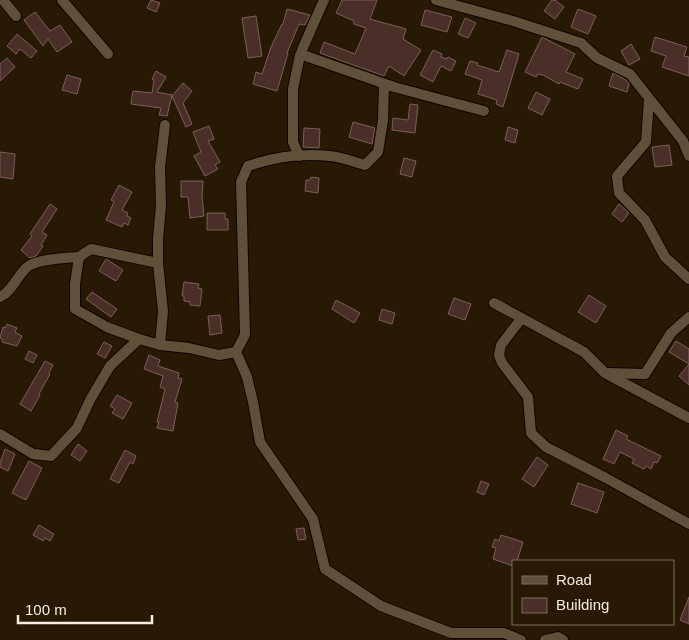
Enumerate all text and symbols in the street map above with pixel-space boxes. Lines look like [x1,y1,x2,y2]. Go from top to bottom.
legend [512,560,674,625]
text: Road [556,571,592,588]
scale bar [18,592,151,624]
text: Building [556,596,609,613]
text: 100 m [25,601,67,618]

